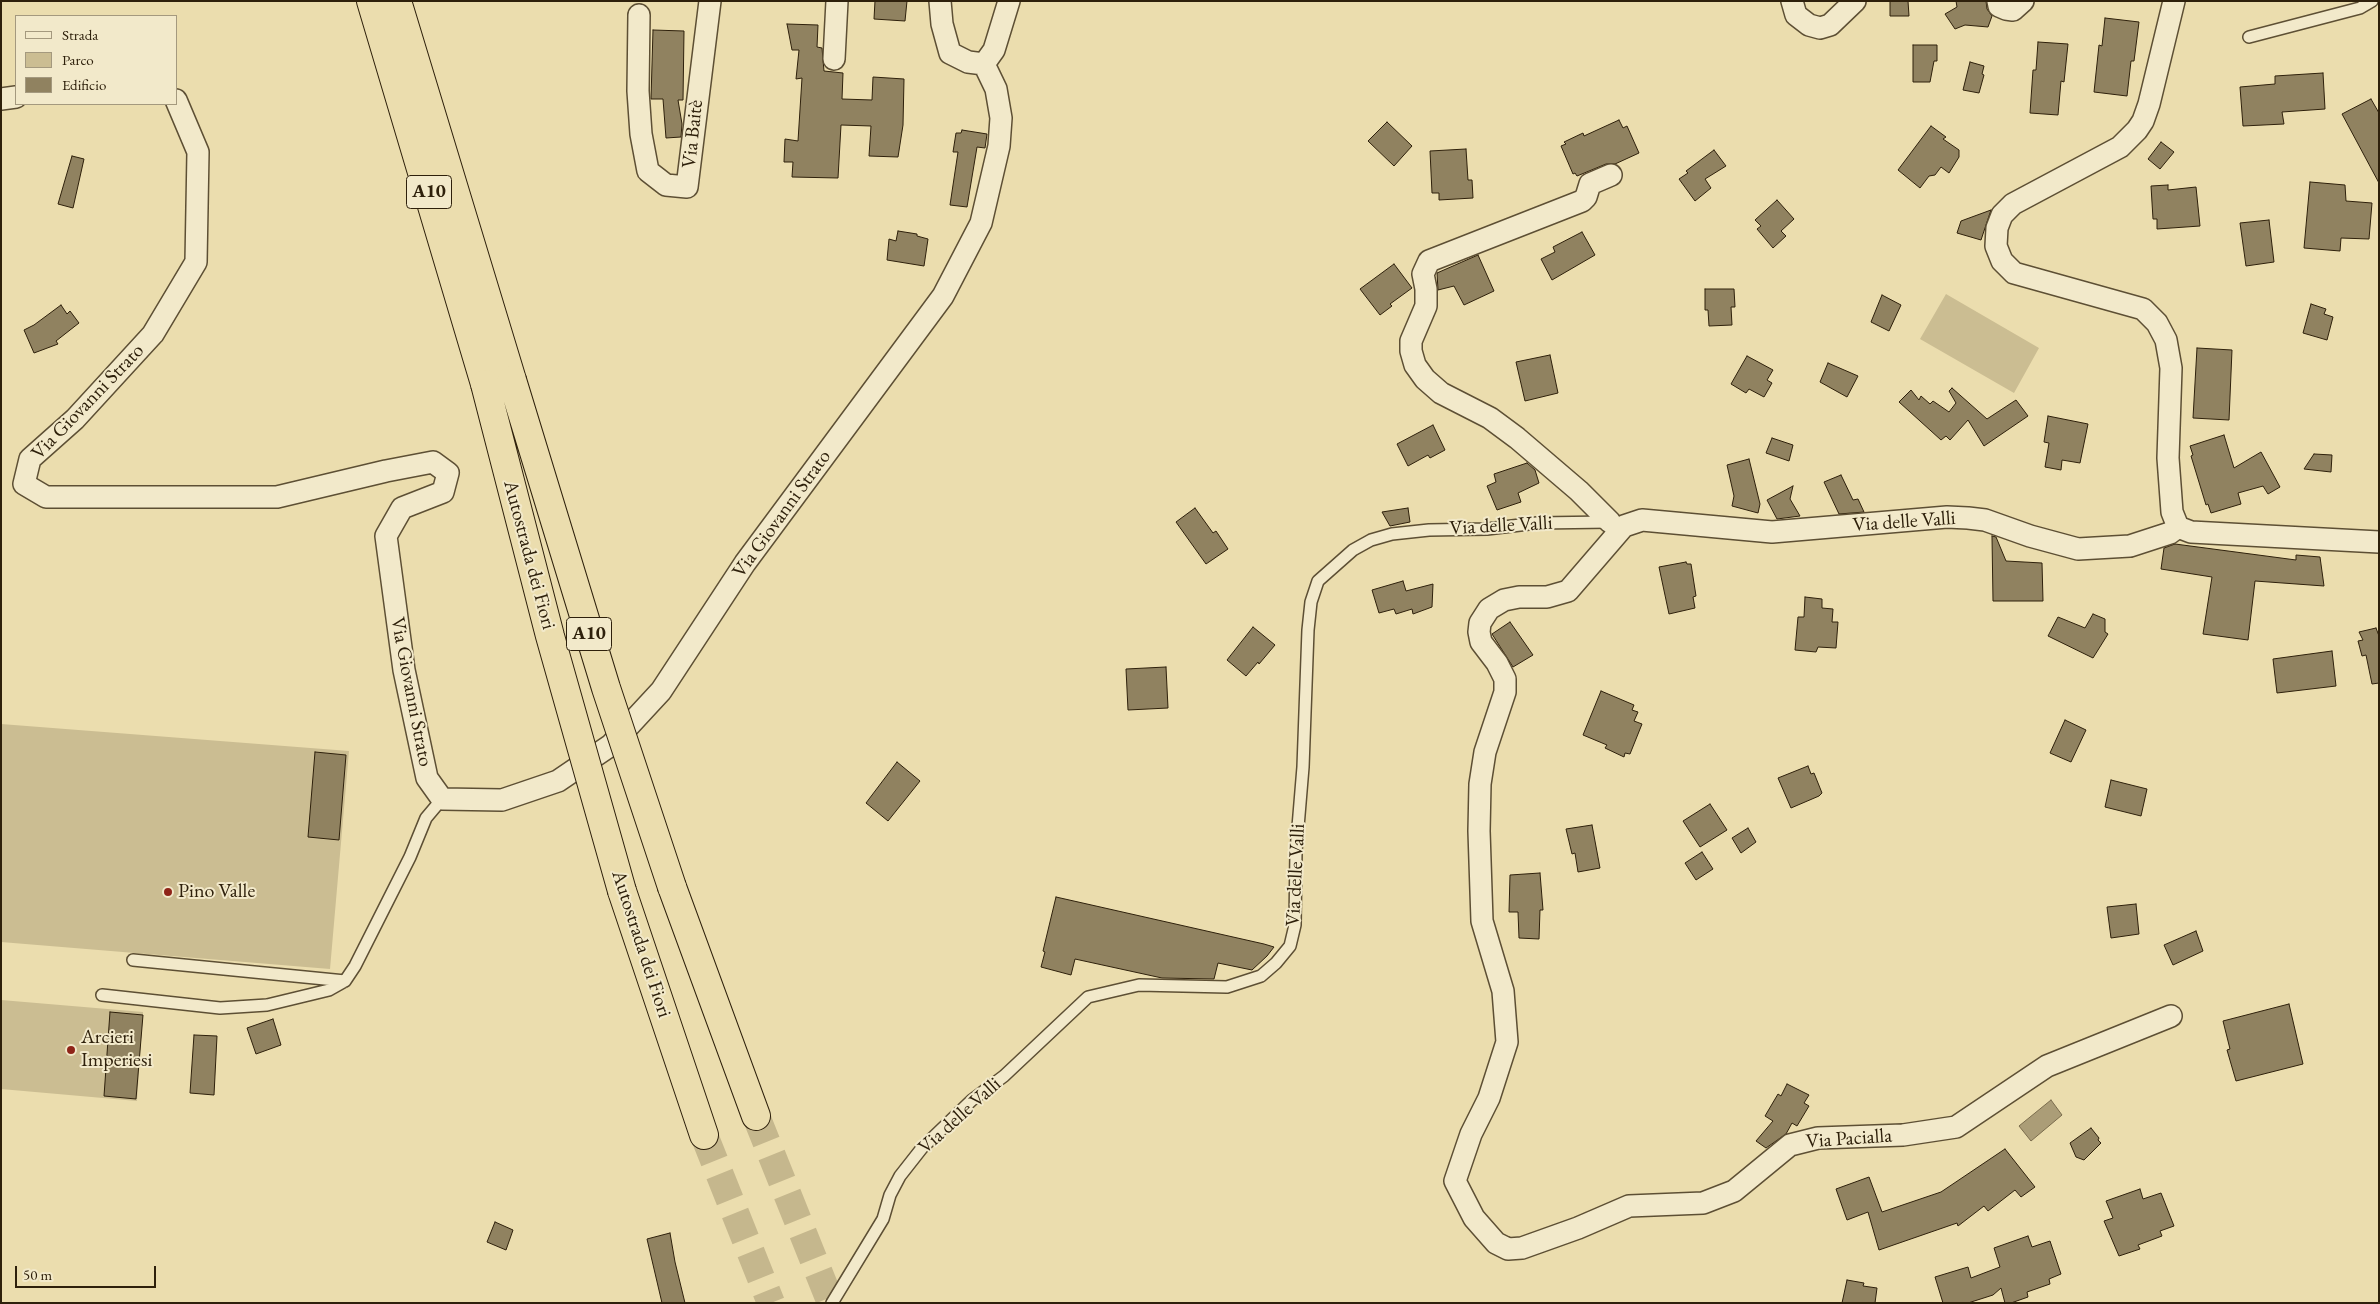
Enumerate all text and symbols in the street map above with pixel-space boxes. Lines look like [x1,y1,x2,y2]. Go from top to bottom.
legend [15,15,178,105]
text: Strada [62,25,98,44]
text: Parco [62,50,94,69]
text: Edificio [62,75,106,94]
street label: Via Baitè [677,99,709,169]
road number: A10 [406,176,452,208]
street label: Via Giovanni Strato [27,339,149,465]
street label: Via Giovanni Strato [728,446,836,582]
street label: Autostrada dei Fiori [498,478,560,632]
street label: Via delle Valli [1852,506,1956,538]
street label: Via delle Valli [1449,511,1553,541]
street label: Via Giovanni Strato [385,615,437,769]
road number: A10 [566,618,612,650]
street label: Via delle Valli [1281,823,1311,927]
street label: Autostrada dei Fiori [606,867,676,1021]
place label: Pino Valle [178,880,255,904]
marker: Pino Valle [162,886,174,898]
place label: Arcieri Imperiesi [81,1026,152,1073]
marker: Arcieri Imperiesi [65,1044,77,1056]
street label: Via delle Valli [914,1073,1006,1159]
street label: Via Pacialla [1805,1124,1893,1154]
scale bar [18,1256,159,1288]
text: 50 m [23,1265,52,1284]

